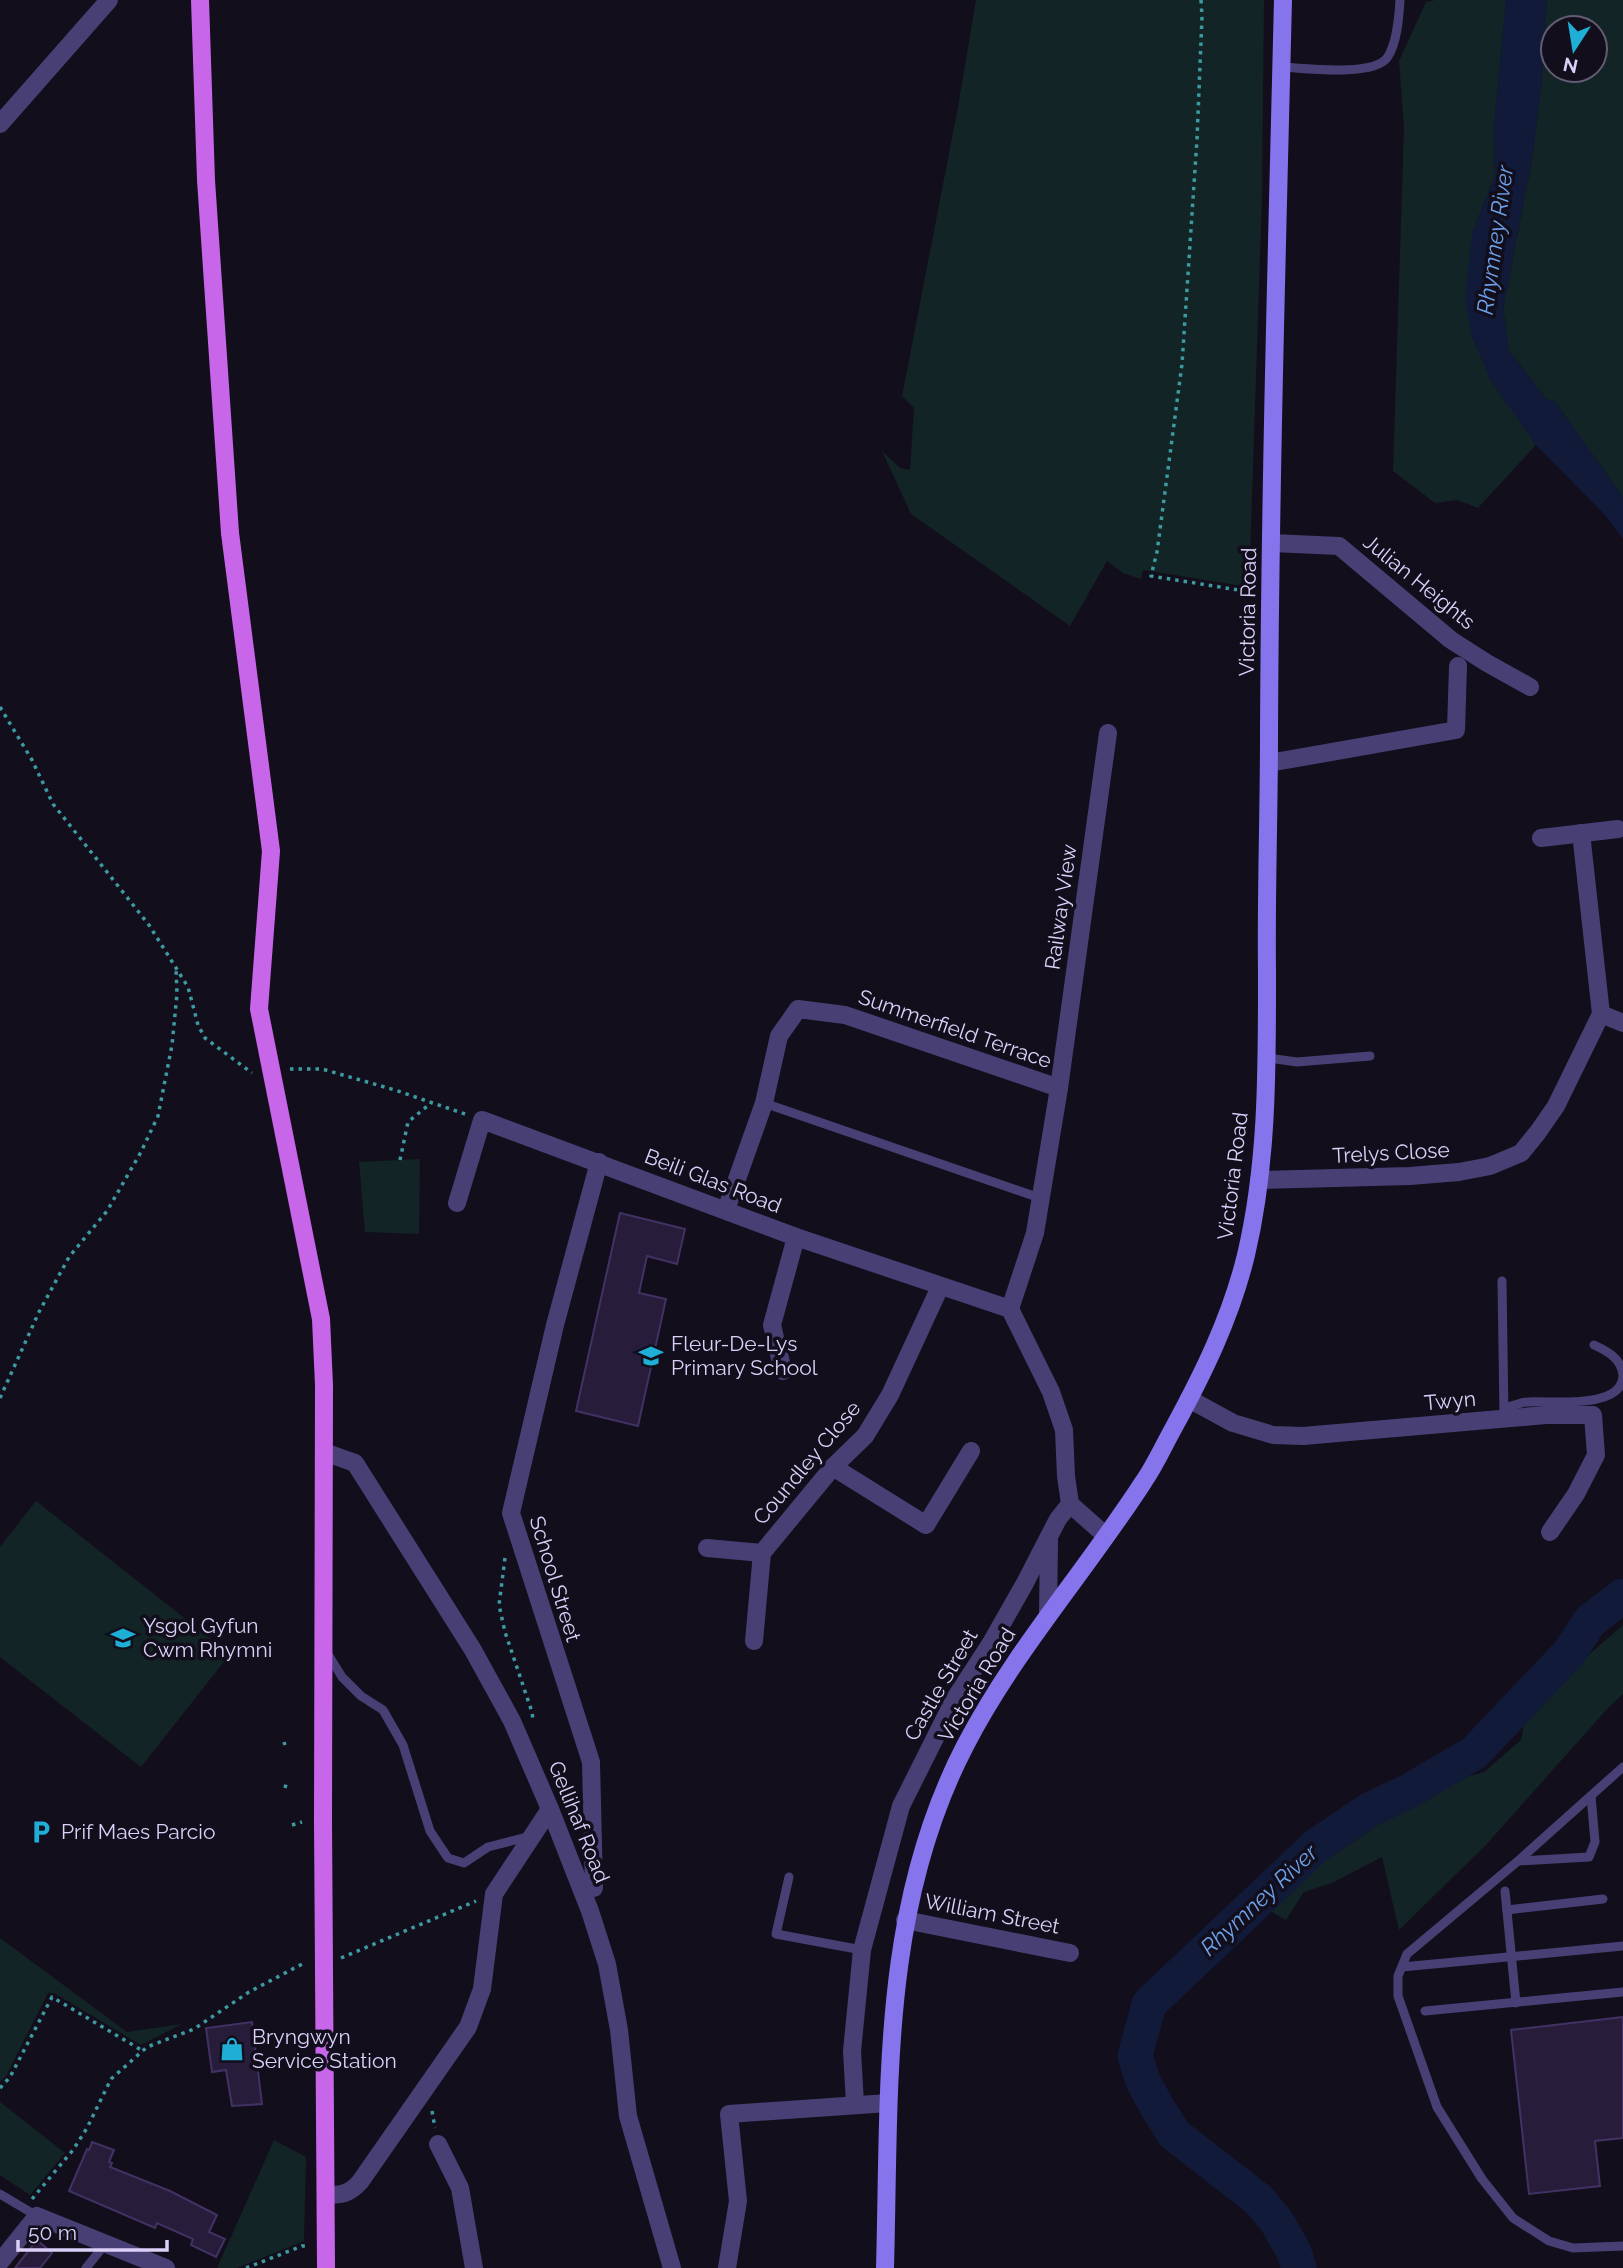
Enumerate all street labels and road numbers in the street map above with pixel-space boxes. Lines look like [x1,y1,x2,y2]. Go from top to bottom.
street label: Julian Heights [1358,529,1480,634]
street label: Victoria Road [1234,547,1261,677]
street label: Railway View [1039,843,1082,971]
street label: Summerfield Terrace [855,984,1055,1073]
street label: Victoria Road [1212,1110,1253,1241]
street label: Trelys Close [1332,1137,1450,1168]
street label: Beili Glas Road [641,1143,785,1218]
street label: Twyn [1423,1386,1477,1415]
street label: Coundley Close [748,1396,866,1530]
street label: School Street [524,1513,586,1645]
street label: Victoria Road [933,1623,1020,1746]
street label: Castle Street [899,1625,983,1745]
street label: Gellihaf Road [544,1757,615,1886]
street label: William Street [923,1888,1062,1939]

